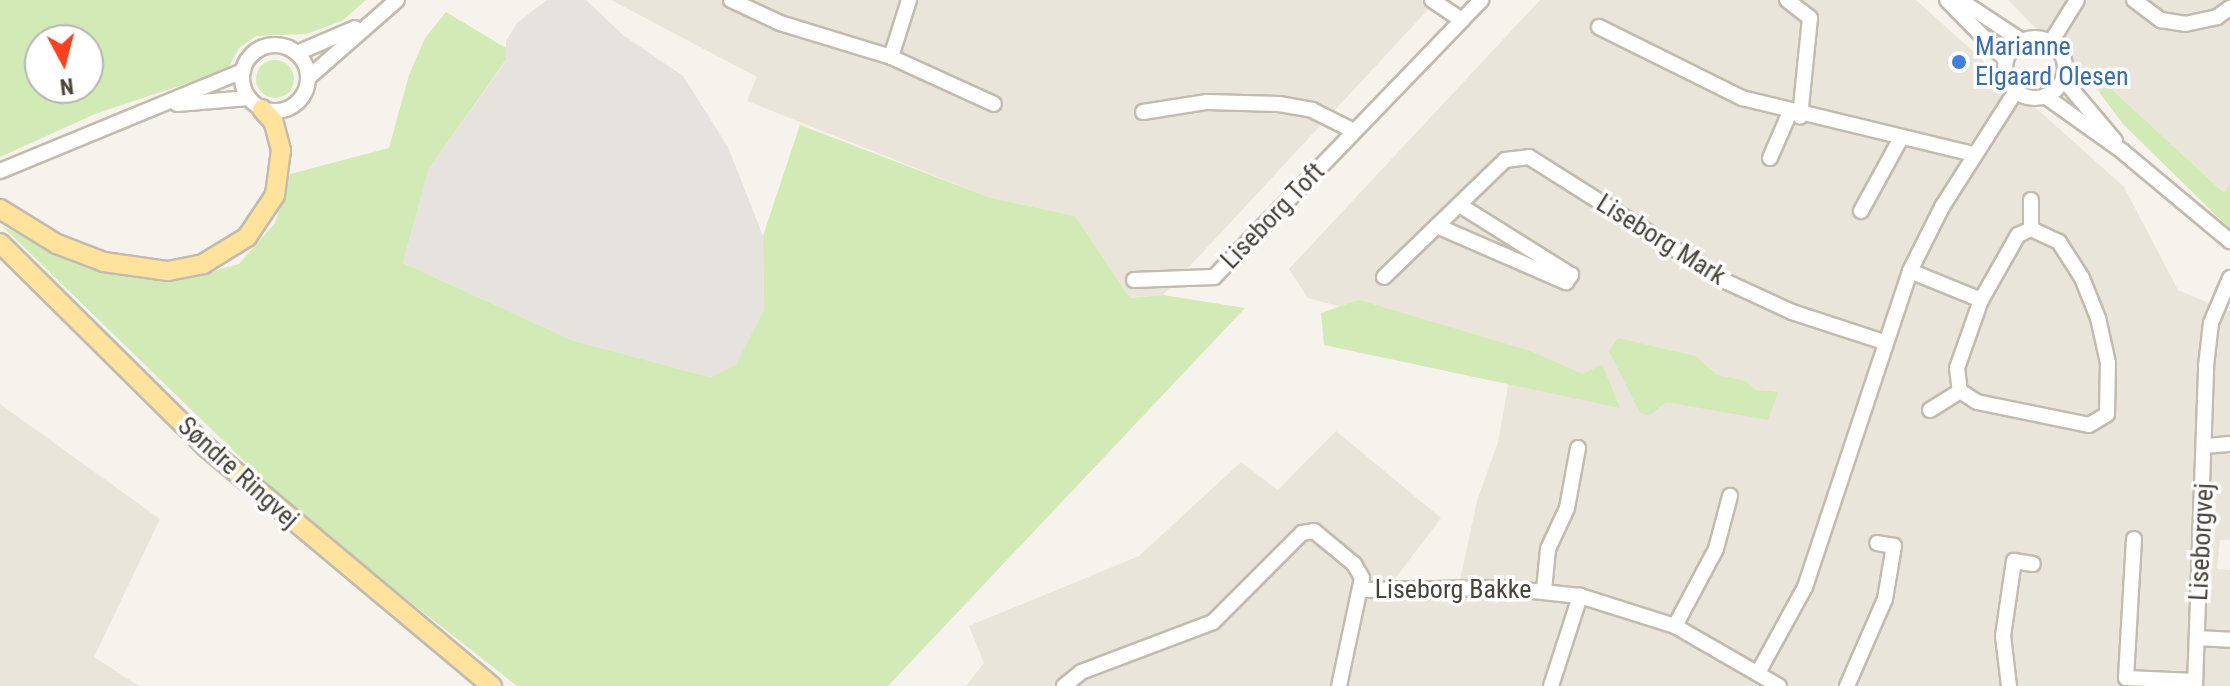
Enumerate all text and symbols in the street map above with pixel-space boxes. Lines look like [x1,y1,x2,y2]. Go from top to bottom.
north arrow [24,24,104,104]
place label: Marianne Elgaard Olesen [1975,31,2129,92]
marker: Marianne Elgaard Olesen [1950,53,1968,71]
text: N [59,73,75,100]
street label: Liseborg Toft [1215,156,1331,276]
street label: Liseborg Mark [1591,188,1731,292]
street label: Søndre Ringvej [171,411,305,535]
street label: Liseborgvej [2183,482,2221,602]
street label: Liseborg Bakke [1375,574,1531,606]

